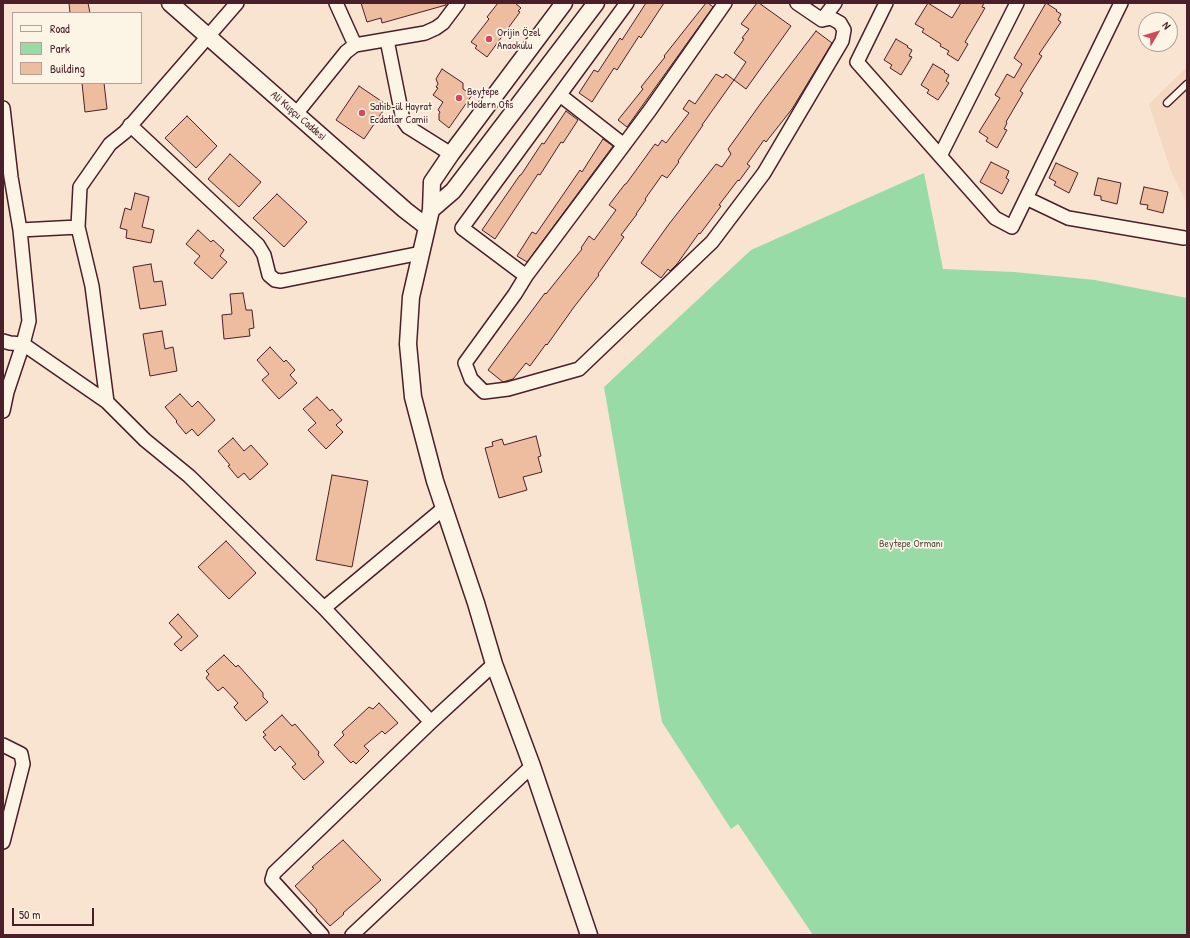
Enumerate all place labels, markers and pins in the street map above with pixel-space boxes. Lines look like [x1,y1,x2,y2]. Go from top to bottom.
place label: Orijin Özel Anaokulu [497,26,540,52]
marker: Orijin Özel Anaokulu [484,34,494,44]
place label: Beytepe Modern Ofis [467,85,513,111]
marker: Beytepe Modern Ofis [454,93,464,103]
place label: Sahib-ül Hayrat Ecdatlar Camii [370,100,432,126]
marker: Sahib-ül Hayrat Ecdatlar Camii [357,108,367,118]

